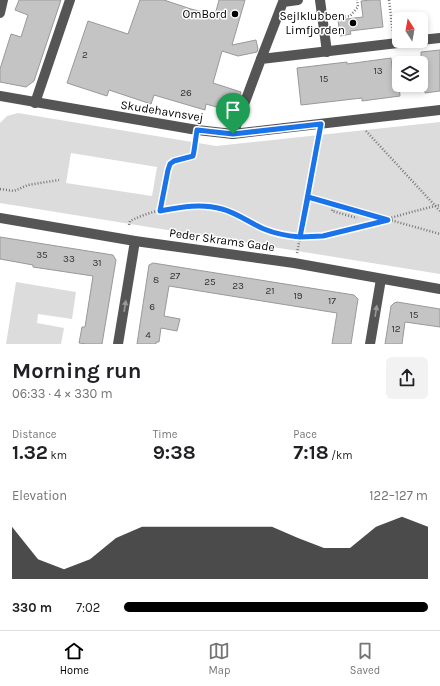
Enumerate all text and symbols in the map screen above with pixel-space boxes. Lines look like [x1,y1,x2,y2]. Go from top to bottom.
place label: OmBord [183,7,227,21]
marker: OmBord [230,9,240,19]
place label: Sejlklubben Limfjorden [279,9,345,37]
north arrow [392,12,428,48]
map controls [392,12,428,92]
marker: Sejlklubben Limfjorden [348,18,358,28]
house number: 2 [82,49,88,61]
button: layers [392,56,428,92]
house number: 13 [373,65,383,77]
house number: 15 [320,73,329,85]
house number: 26 [180,87,192,99]
pin [216,93,250,134]
street label: Skudehavnsvej [119,98,205,124]
icon: arrive [222,99,244,121]
street label: Peder Skrams Gade [168,226,276,254]
house number: 35 [36,249,48,261]
house number: 33 [63,253,75,265]
house number: 31 [92,257,102,269]
house number: 27 [170,270,181,282]
house number: 8 [153,274,159,286]
house number: 25 [204,276,216,288]
house number: 23 [232,280,244,292]
house number: 21 [265,285,275,297]
house number: 19 [293,290,303,302]
house number: 17 [328,295,336,307]
one-way arrow [122,299,128,312]
house number: 6 [149,301,155,313]
one-way arrow [373,305,379,317]
house number: 15 [410,309,419,321]
house number: 12 [391,323,401,335]
house number: 4 [145,329,151,341]
button: share [386,357,428,399]
text: Morning run [12,358,141,384]
text: 06:33 · 4 × 330 m [12,386,113,401]
text: Distance [12,428,56,441]
text: Time [153,428,177,441]
text: Pace [293,428,317,441]
text: 1.32 [12,441,48,464]
text: 9:38 [153,441,196,464]
text: 7:18 [293,441,329,464]
text: km [48,449,67,462]
text: /km [329,449,353,462]
text: Elevation [12,488,67,503]
text: 122–127 m [369,488,428,503]
text: 330 m [12,600,52,615]
text: 7:02 [76,600,100,615]
tab: Home [60,640,89,677]
tab: Map [208,640,230,677]
tab: Saved [350,640,380,677]

